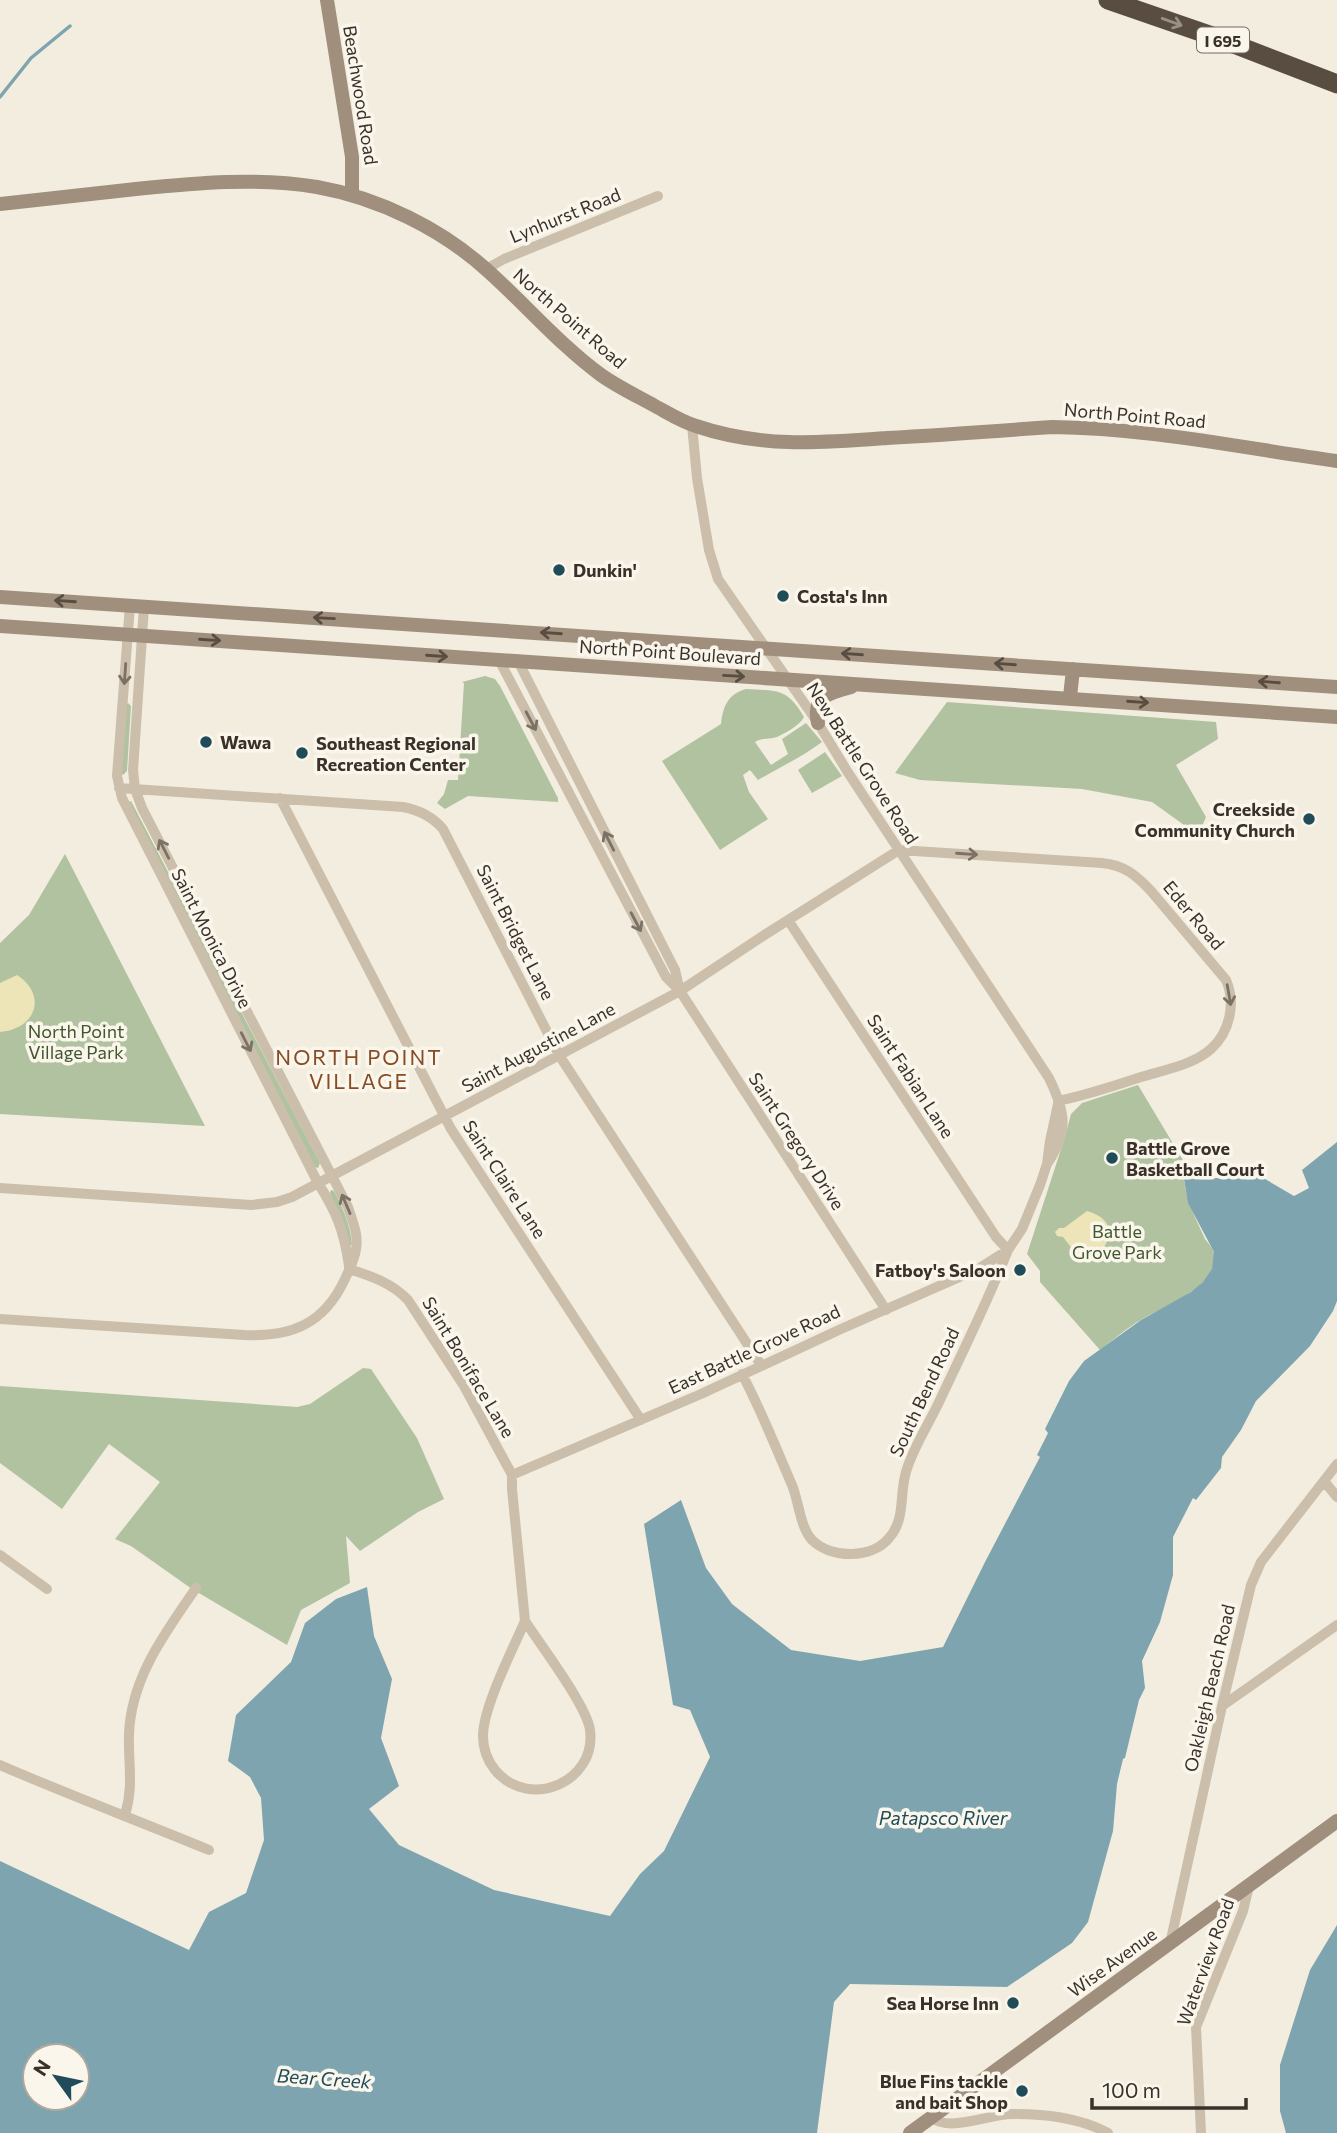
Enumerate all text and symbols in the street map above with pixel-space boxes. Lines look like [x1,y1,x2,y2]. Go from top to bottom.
one-way arrow [1161,17,1183,29]
street label: Beachwood Road [339,24,383,166]
road number: I 695 [1197,28,1249,52]
street label: Lynhurst Road [506,183,624,247]
street label: North Point Road [509,263,631,373]
street label: North Point Road [1063,398,1207,432]
place label: Dunkin' [573,559,637,581]
marker: Dunkin' [551,562,567,578]
place label: Costa's Inn [797,585,888,607]
marker: Costa's Inn [775,588,791,604]
one-way arrow [54,594,77,607]
one-way arrow [313,612,336,625]
one-way arrow [540,627,563,640]
one-way arrow [198,634,221,647]
street label: North Point Boulevard [578,635,762,669]
one-way arrow [841,647,864,660]
one-way arrow [425,650,448,663]
one-way arrow [994,657,1016,670]
one-way arrow [118,662,131,685]
one-way arrow [722,670,745,683]
one-way arrow [1258,675,1281,688]
street label: New Battle Grove Road [802,678,924,848]
one-way arrow [1126,696,1149,709]
one-way arrow [524,710,538,730]
place label: Wawa [220,731,271,753]
place label: Southeast Regional Recreation Center [316,732,476,775]
marker: Wawa [198,734,214,750]
marker: Southeast Regional Recreation Center [294,745,310,761]
place label: Creekside Community Church [1135,798,1295,841]
marker: Creekside Community Church [1301,811,1317,827]
one-way arrow [601,831,615,852]
one-way arrow [156,839,170,860]
one-way arrow [955,847,978,860]
street label: Saint Bridget Lane [472,861,560,1003]
street label: Saint Monica Drive [167,864,257,1012]
street label: Eder Road [1159,876,1229,954]
one-way arrow [630,911,644,932]
one-way arrow [1223,983,1236,1006]
street label: Saint Augustine Lane [457,997,619,1097]
street label: Saint Fabian Lane [863,1010,959,1142]
park label: North Point Village Park [28,1020,124,1063]
one-way arrow [240,1031,253,1052]
district label: NORTH POINT VILLAGE [275,1044,443,1093]
street label: Saint Gregory Drive [744,1068,850,1214]
street label: Saint Claire Lane [459,1116,551,1242]
place label: Battle Grove Basketball Court [1126,1137,1265,1180]
marker: Battle Grove Basketball Court [1104,1150,1120,1166]
one-way arrow [339,1194,352,1215]
park label: Battle Grove Park [1072,1220,1162,1263]
place label: Fatboy's Saloon [875,1259,1006,1281]
marker: Fatboy's Saloon [1012,1262,1028,1278]
street label: Saint Boniface Lane [418,1292,520,1442]
street label: East Battle Grove Road [665,1300,843,1398]
street label: South Bend Road [884,1324,964,1460]
street label: Oakleigh Beach Road [1179,1602,1239,1774]
water label: Patapsco River [879,1806,1009,1829]
street label: Waterview Road [1172,1895,1238,2029]
street label: Wise Avenue [1063,1922,1161,2002]
place label: Sea Horse Inn [887,1992,999,2014]
marker: Sea Horse Inn [1005,1995,1021,2011]
north arrow [21,2042,91,2112]
text: N [28,2055,55,2080]
water label: Bear Creek [276,2063,372,2093]
scale bar [1092,2066,1246,2110]
place label: Blue Fins tackle and bait Shop [880,2070,1008,2113]
text: 100 m [1102,2077,1161,2102]
marker: Blue Fins tackle and bait Shop [1014,2083,1030,2099]

